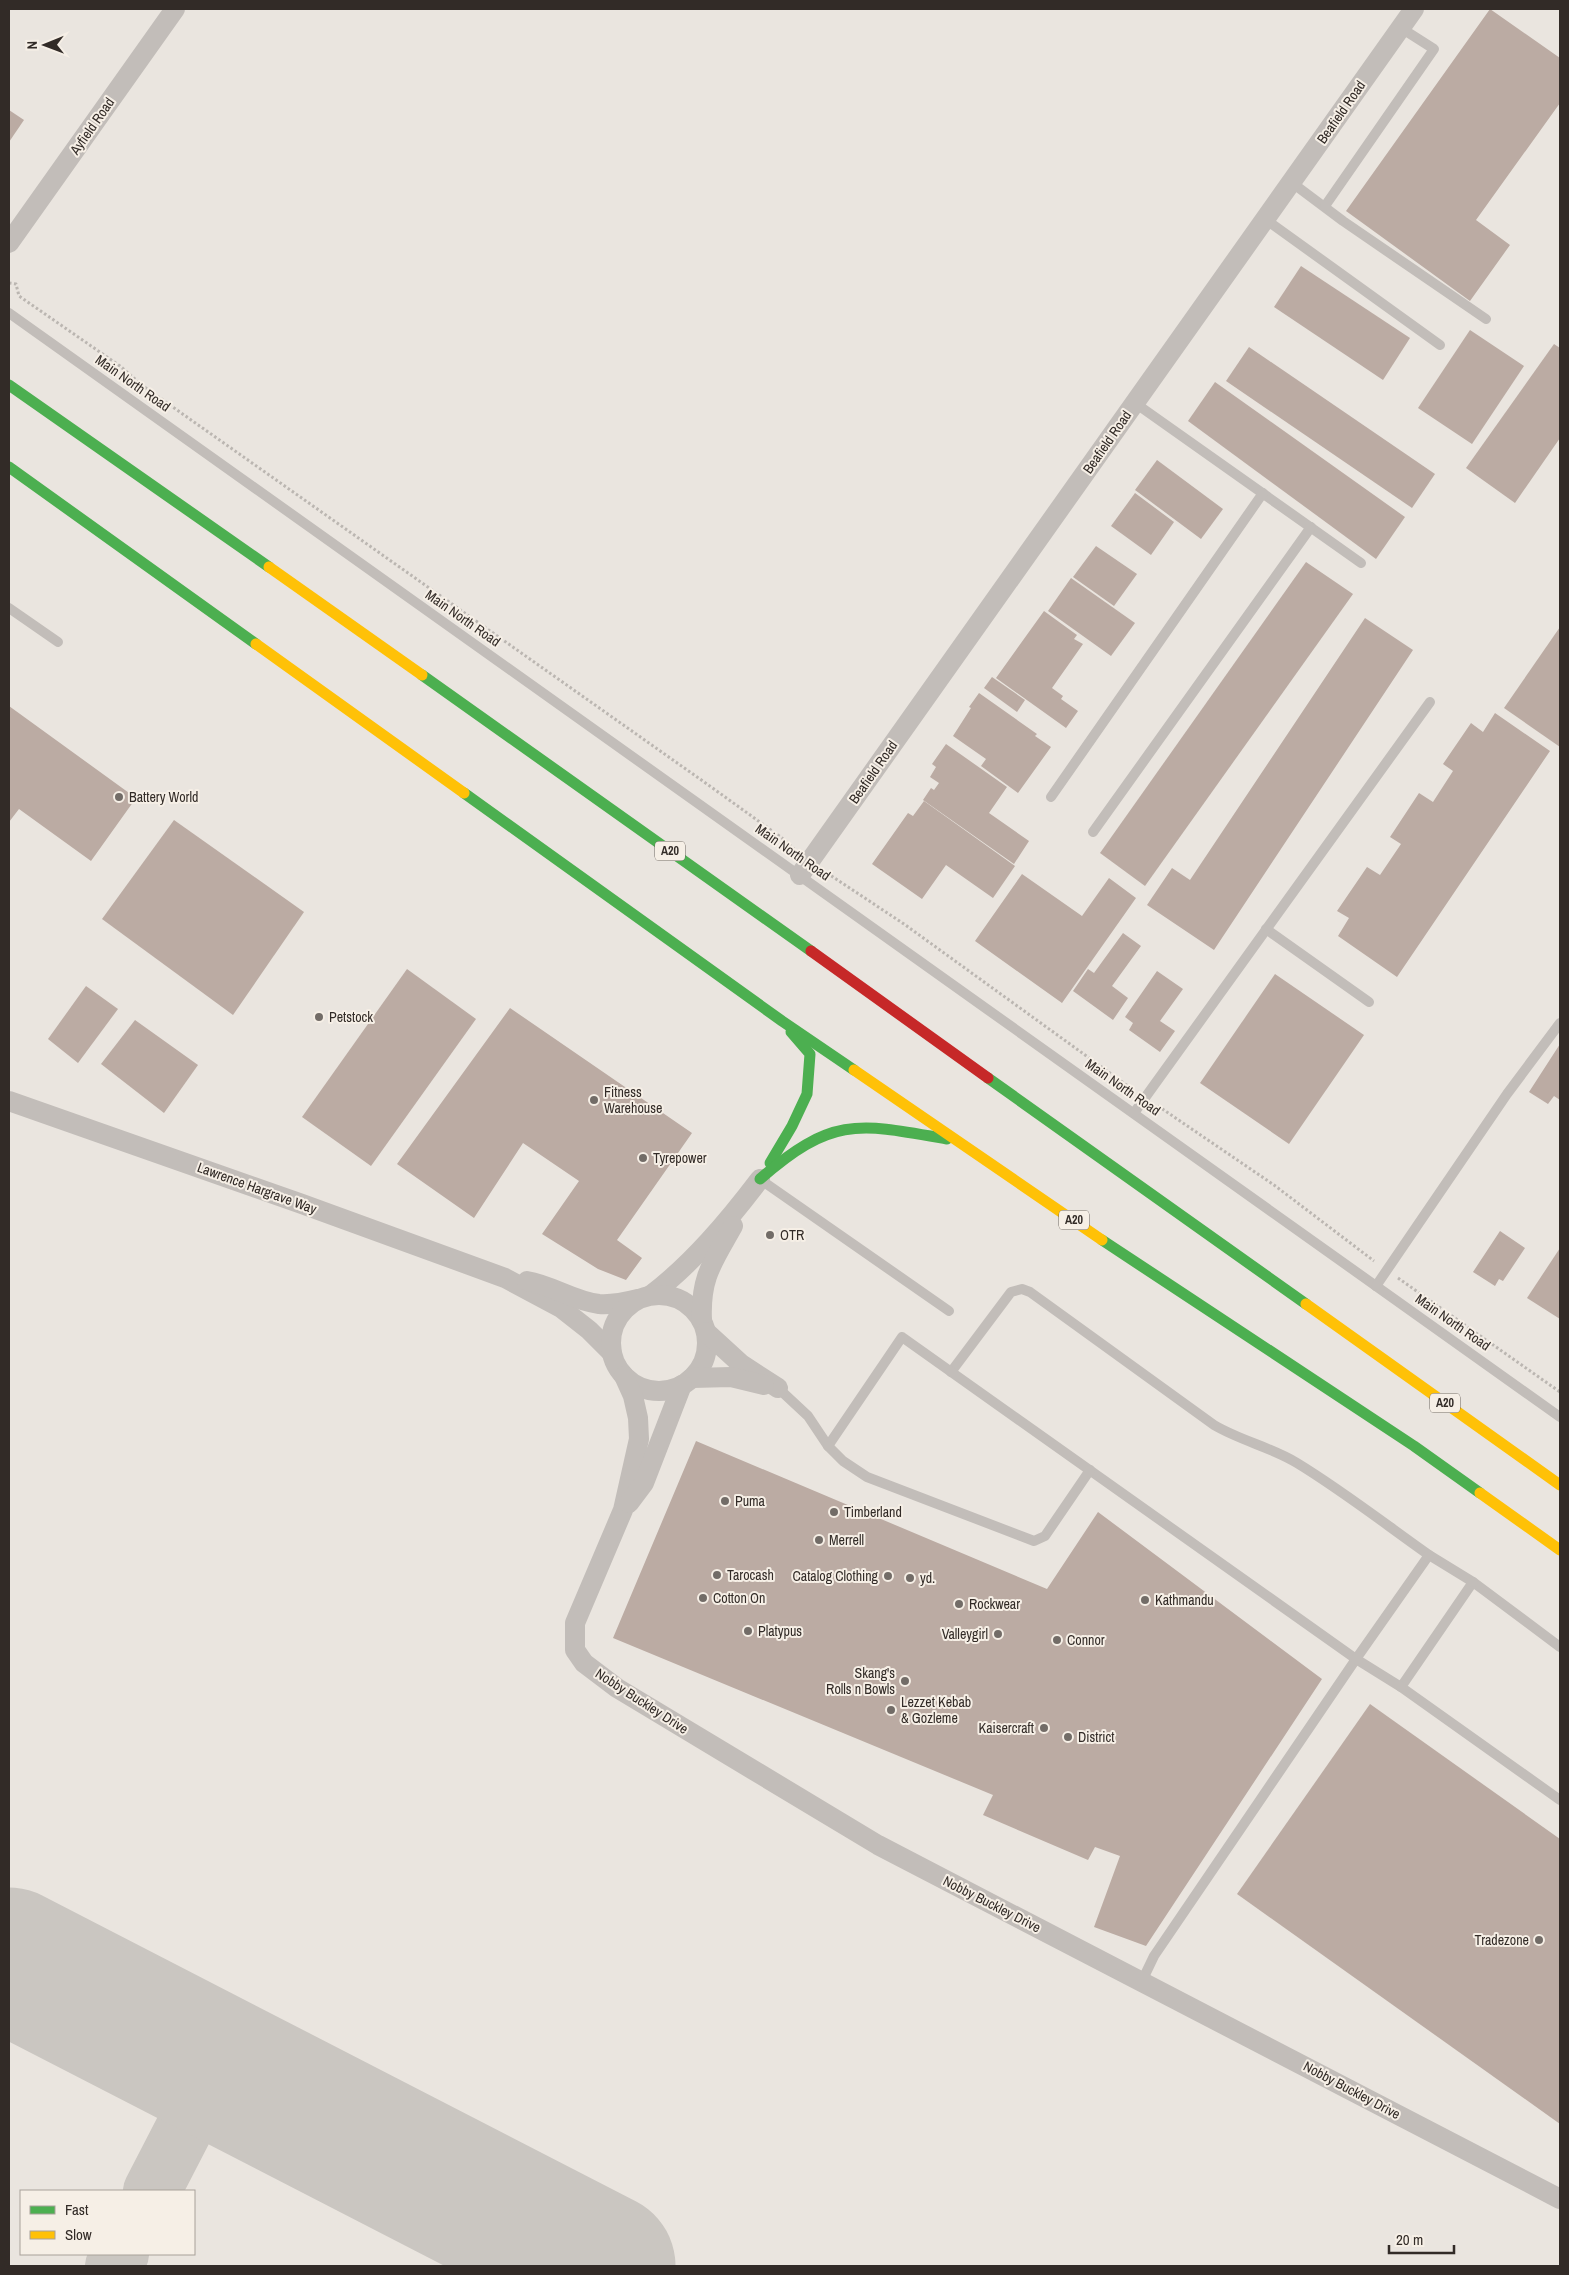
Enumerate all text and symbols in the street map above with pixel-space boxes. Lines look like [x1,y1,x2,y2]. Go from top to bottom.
north arrow [20,20,70,70]
text: N [23,41,41,50]
street label: Beafield Road [1313,77,1369,147]
street label: Ayfield Road [65,94,118,159]
street label: Main North Road [92,351,174,415]
street label: Beafield Road [1079,407,1135,477]
street label: Main North Road [422,586,504,650]
street label: Beafield Road [845,737,901,807]
place label: Battery World [129,788,198,806]
marker: Battery World [113,791,125,803]
street label: Main North Road [752,820,834,884]
road number: A20 [655,841,685,860]
place label: Petstock [329,1008,373,1026]
marker: Petstock [313,1011,325,1023]
street label: Main North Road [1082,1055,1164,1119]
place label: Fitness Warehouse [604,1083,662,1117]
marker: Fitness Warehouse [588,1094,600,1106]
place label: Tyrepower [653,1149,707,1167]
marker: Tyrepower [637,1152,649,1164]
street label: Lawrence Hargrave Way [195,1158,319,1218]
road number: A20 [1059,1210,1089,1230]
place label: OTR [780,1226,804,1244]
marker: OTR [764,1229,776,1241]
street label: Main North Road [1412,1290,1494,1354]
road number: A20 [1430,1394,1460,1412]
place label: Puma [735,1492,766,1510]
marker: Puma [719,1495,731,1507]
place label: Timberland [844,1503,902,1521]
marker: Timberland [828,1506,840,1518]
place label: Merrell [829,1531,864,1549]
marker: Merrell [813,1534,825,1546]
place label: Tarocash [727,1566,774,1584]
place label: Catalog Clothing [792,1567,879,1585]
marker: Tarocash [711,1569,723,1581]
place label: yd. [920,1569,935,1587]
marker: Catalog Clothing [882,1570,894,1582]
marker: yd. [904,1572,916,1584]
place label: Cotton On [713,1589,765,1607]
place label: Kathmandu [1155,1591,1214,1609]
marker: Cotton On [697,1592,709,1604]
marker: Kathmandu [1139,1594,1151,1606]
place label: Rockwear [969,1595,1020,1613]
marker: Rockwear [953,1598,965,1610]
place label: Platypus [758,1622,802,1640]
marker: Platypus [742,1625,754,1637]
place label: Valleygirl [942,1625,988,1643]
marker: Valleygirl [992,1628,1004,1640]
place label: Connor [1067,1631,1105,1649]
marker: Connor [1051,1634,1063,1646]
street label: Nobby Buckley Drive [592,1664,692,1738]
place label: Skang's Rolls n Bowls [826,1664,895,1698]
marker: Skang's Rolls n Bowls [899,1675,911,1687]
place label: Lezzet Kebab & Gozleme [901,1693,971,1727]
marker: Lezzet Kebab & Gozleme [885,1704,897,1716]
place label: Kaisercraft [978,1719,1034,1737]
marker: Kaisercraft [1038,1722,1050,1734]
place label: District [1078,1728,1114,1746]
marker: District [1062,1731,1074,1743]
street label: Nobby Buckley Drive [940,1872,1044,1936]
place label: Tradezone [1475,1931,1529,1949]
marker: Tradezone [1533,1934,1545,1946]
street label: Nobby Buckley Drive [1300,2057,1404,2123]
legend [20,2190,195,2255]
text: Fast [65,2199,89,2220]
scale bar [1389,2222,1454,2254]
text: Slow [65,2224,92,2245]
text: 20 m [1396,2229,1423,2250]

